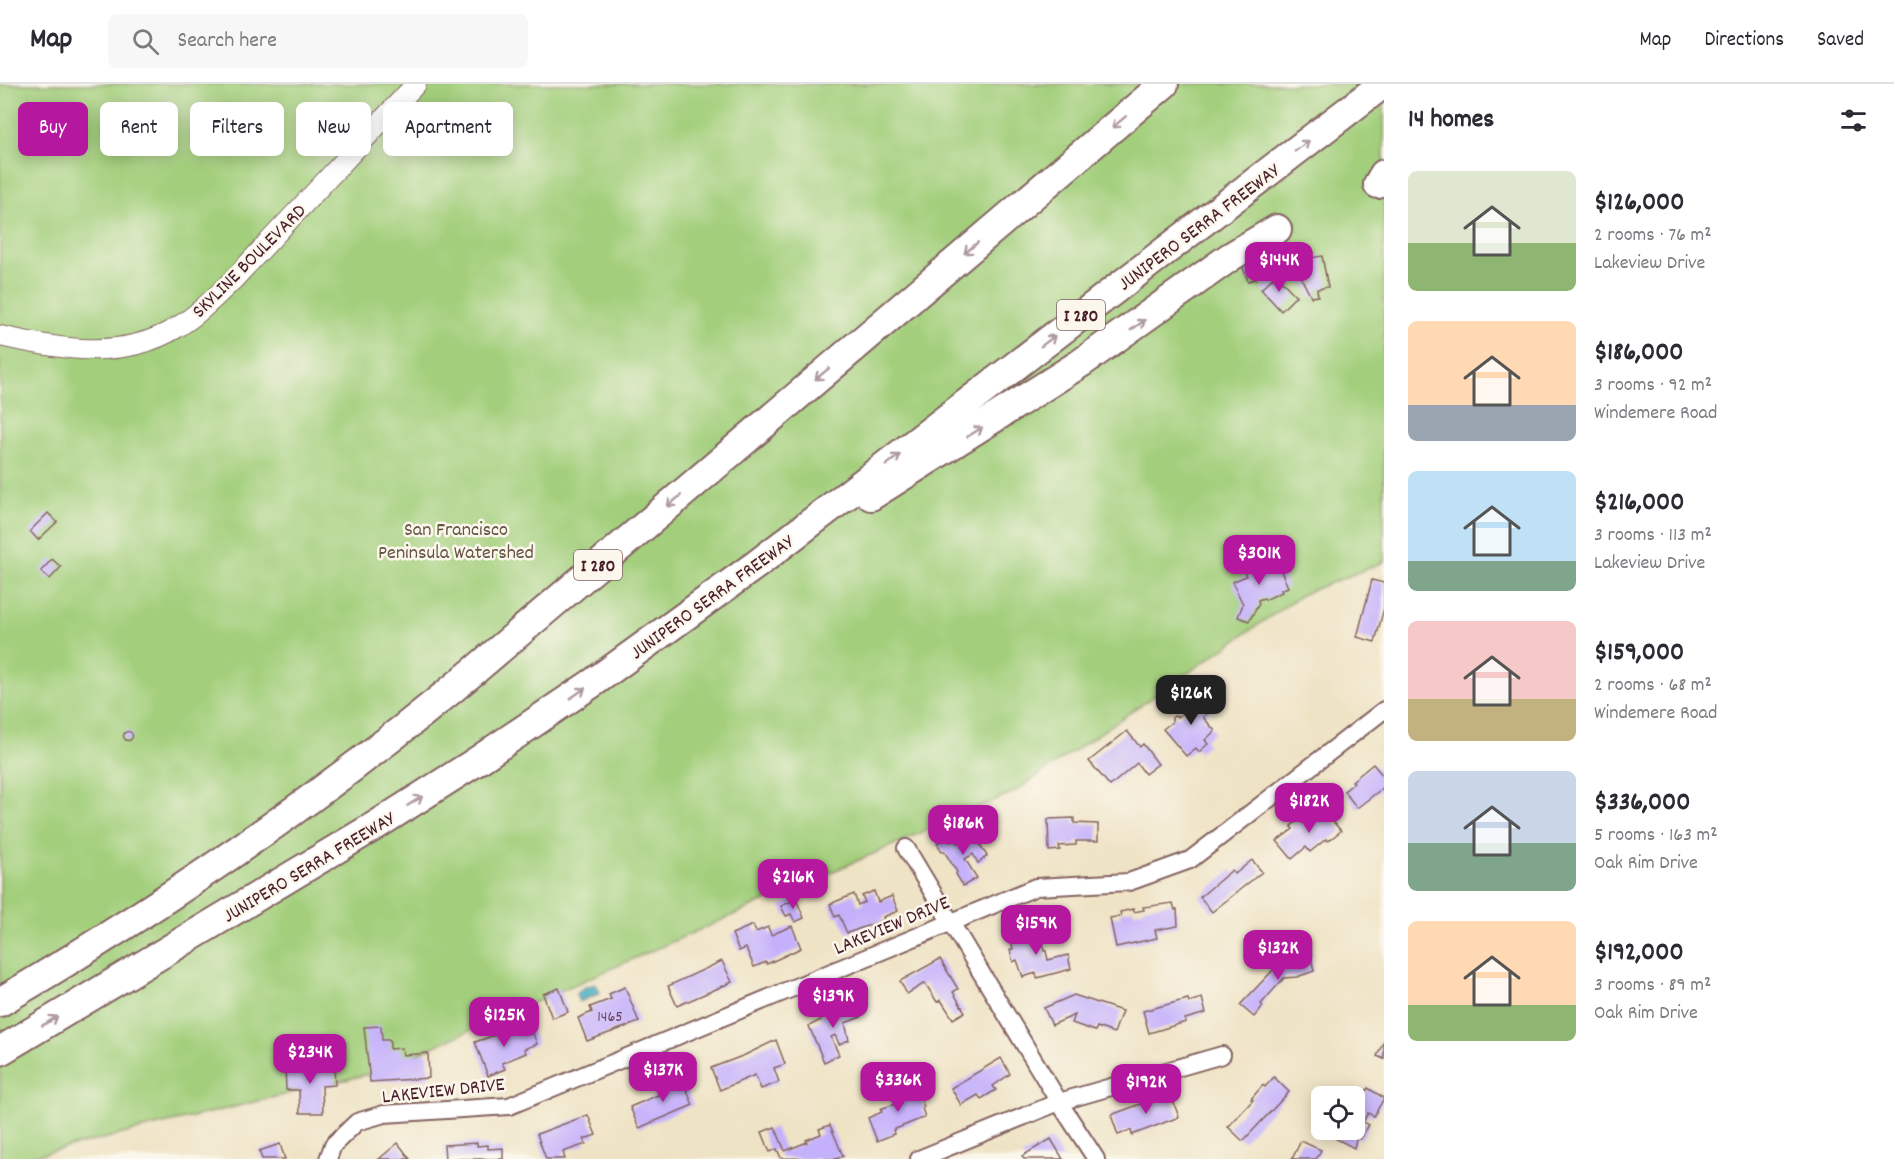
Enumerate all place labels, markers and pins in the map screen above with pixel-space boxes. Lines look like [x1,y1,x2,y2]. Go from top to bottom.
pin: $144K [1237,242,1321,293]
pin: $301K [1217,535,1301,586]
pin: $126K [1149,675,1233,726]
pin: $182K [1267,783,1351,834]
pin: $186K [921,805,1005,856]
pin: $216K [751,859,835,910]
pin: $159K [994,905,1078,956]
pin: $132K [1236,930,1320,981]
pin: $139K [791,978,875,1029]
pin: $125K [462,997,546,1048]
pin: $234K [268,1034,352,1085]
pin: $137K [621,1052,705,1103]
pin: $336K [856,1062,940,1113]
pin: $192K [1104,1064,1188,1115]

